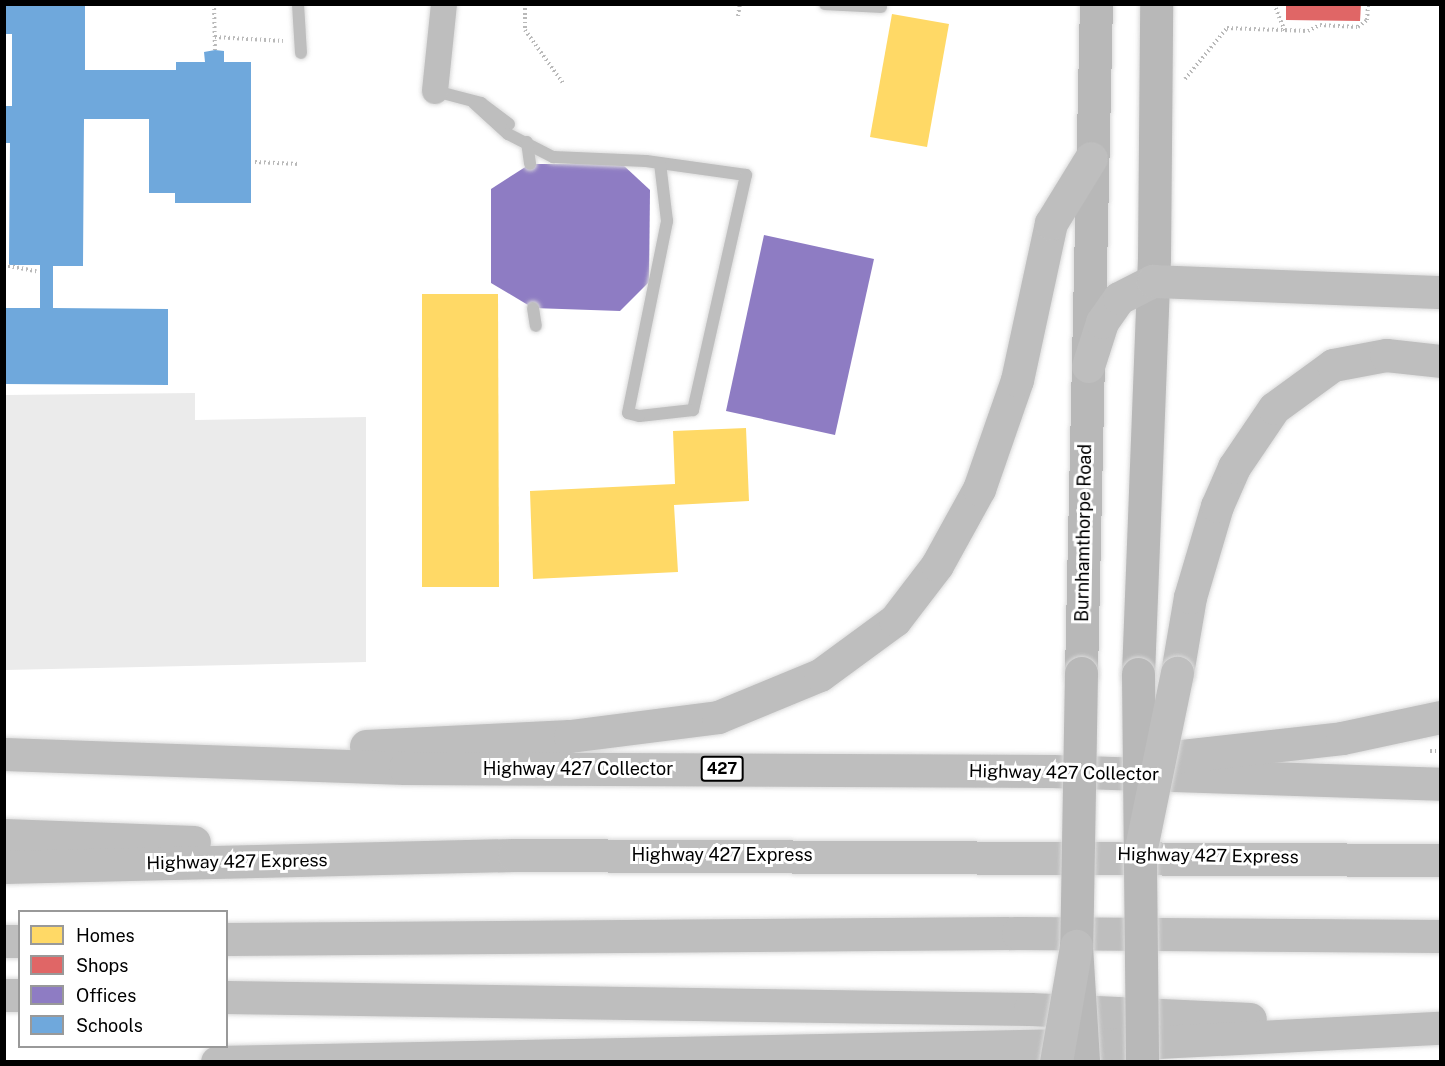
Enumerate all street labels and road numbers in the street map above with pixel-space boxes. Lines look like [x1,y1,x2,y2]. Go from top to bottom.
street label: Burnhamthorpe Road [1072,444,1096,622]
road number: 427 [700,756,744,782]
street label: Highway 427 Collector [483,758,673,780]
street label: Highway 427 Collector [969,761,1159,785]
street label: Highway 427 Express [631,844,813,866]
street label: Highway 427 Express [1117,844,1299,868]
street label: Highway 427 Express [146,850,328,874]

